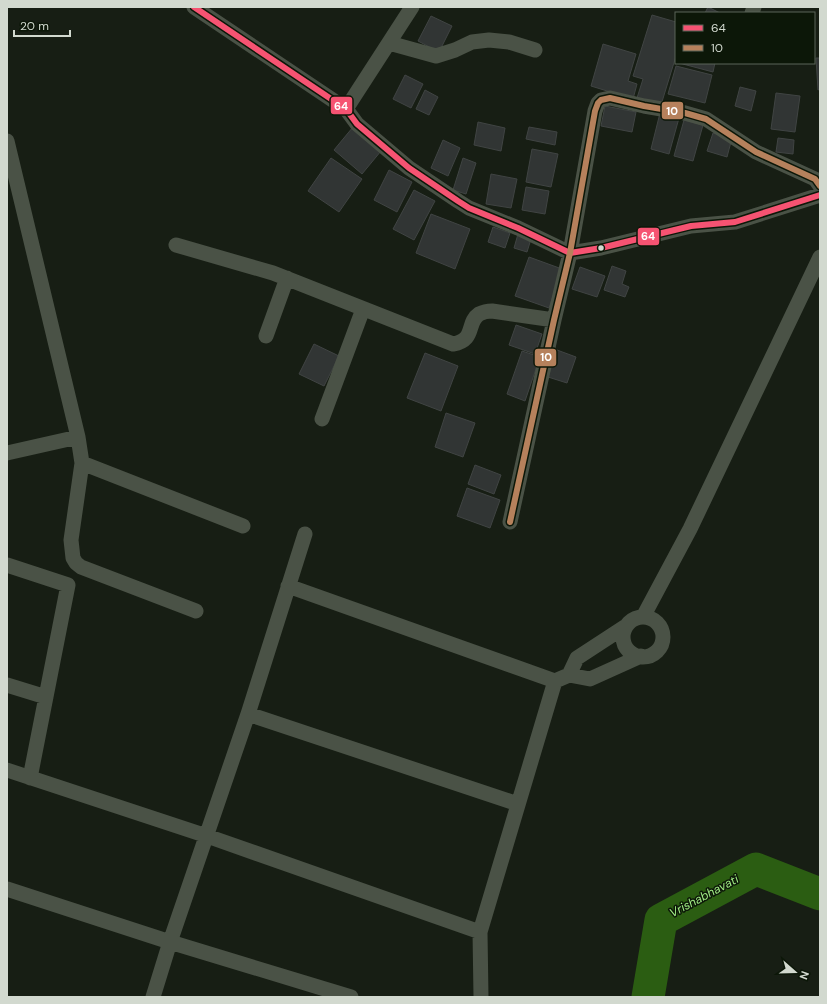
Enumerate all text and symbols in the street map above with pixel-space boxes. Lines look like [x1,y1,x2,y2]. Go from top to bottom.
scale bar [14,12,70,38]
legend [675,12,815,64]
text: 20 m [20,18,49,34]
text: 64 [711,20,726,36]
text: 10 [711,40,723,56]
line badge: 64 [330,96,353,115]
text: 64 [334,99,348,113]
line badge: 10 [661,101,684,120]
text: 10 [666,104,678,118]
line badge: 64 [637,227,660,246]
text: 64 [641,229,655,243]
unlabelled marker [596,243,606,253]
line badge: 10 [534,348,557,367]
text: 10 [540,350,552,364]
water label: Vrishabhavati [667,871,742,921]
north arrow [775,952,815,992]
text: N [796,969,812,982]

